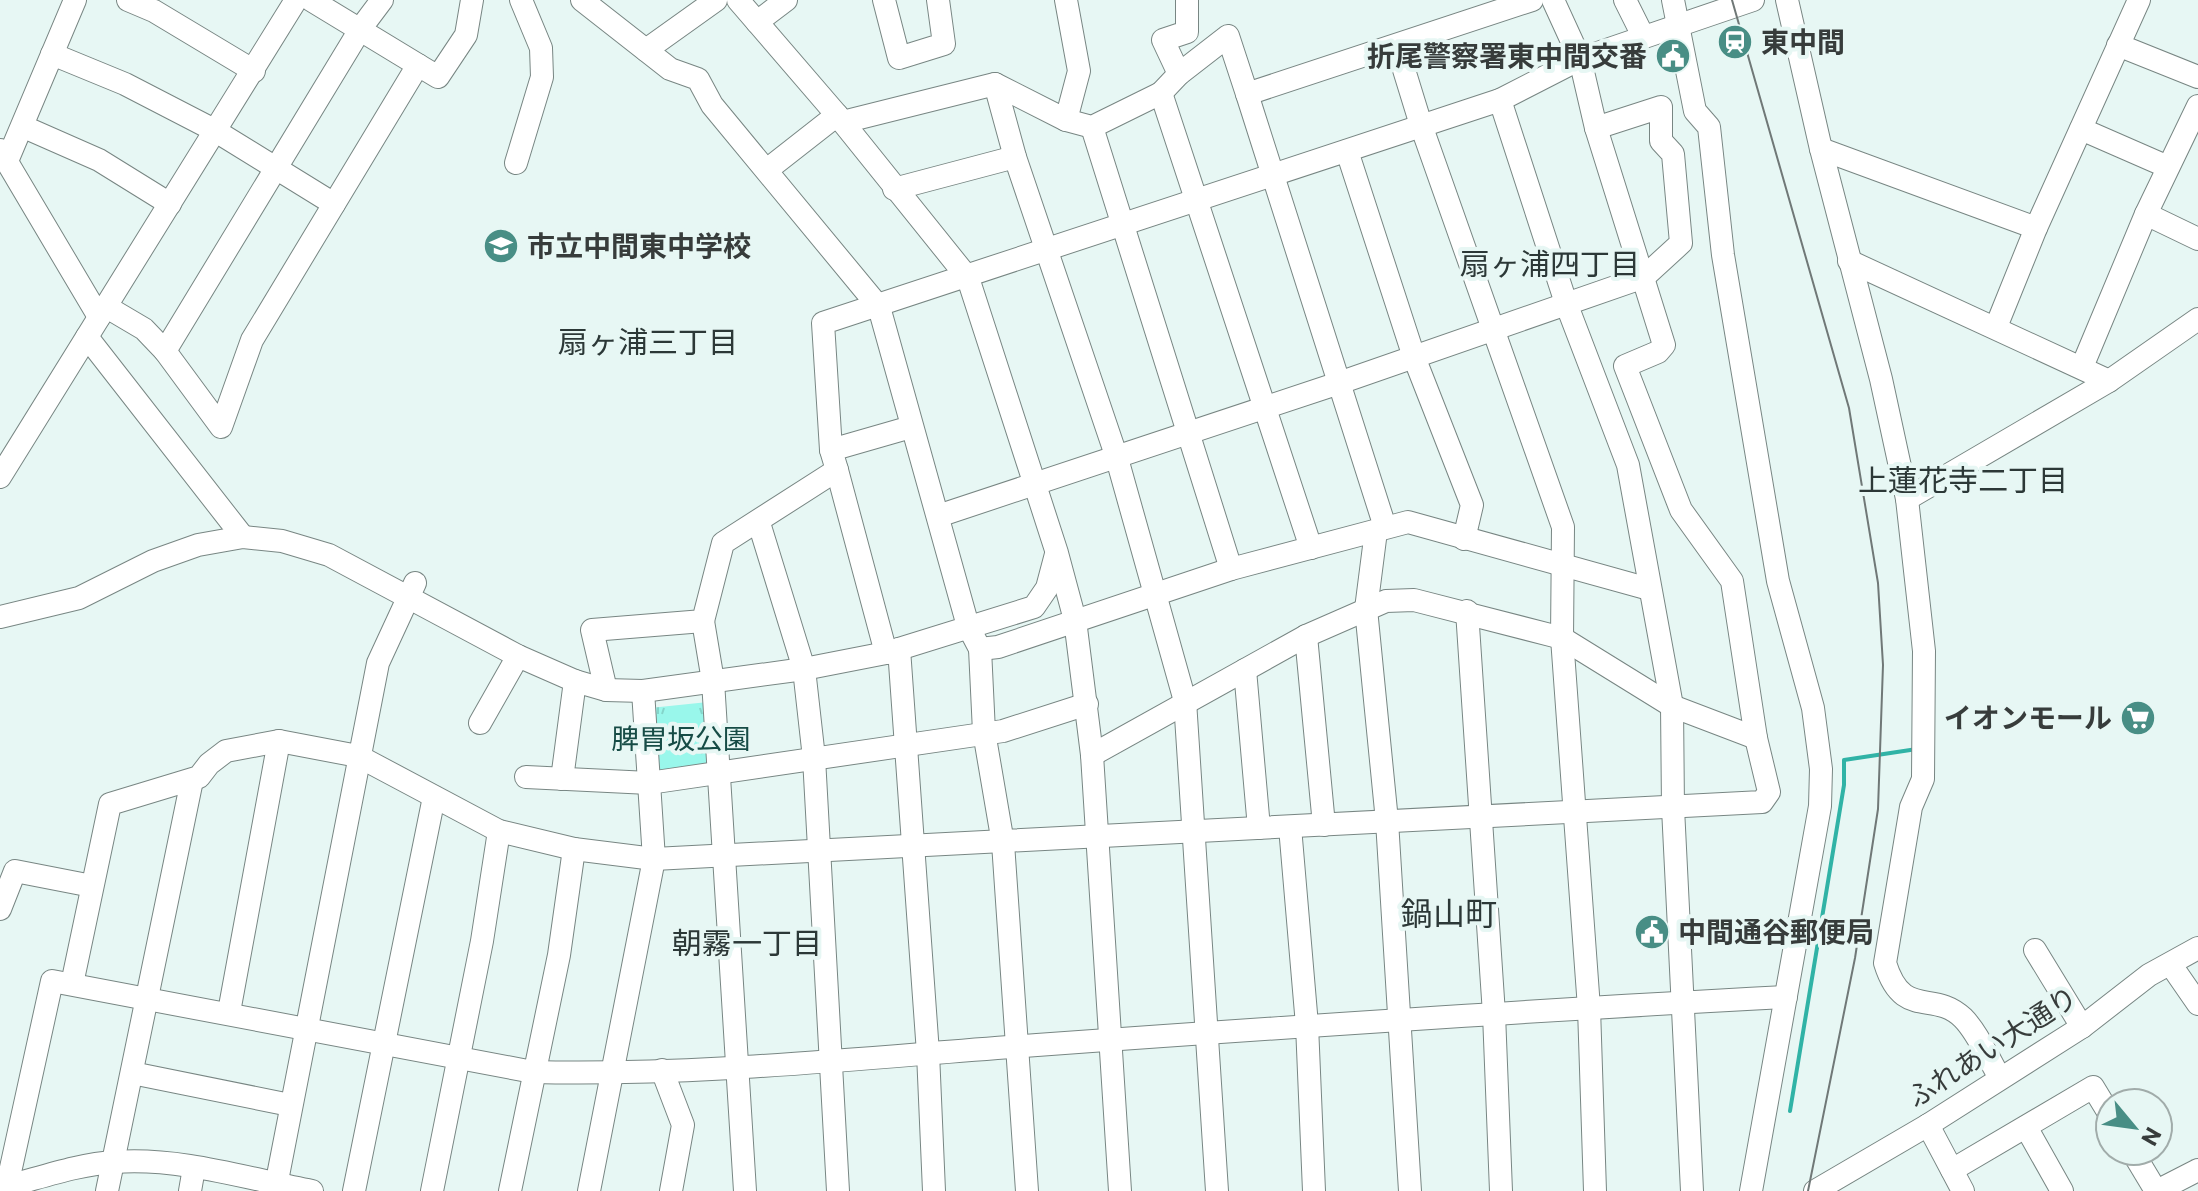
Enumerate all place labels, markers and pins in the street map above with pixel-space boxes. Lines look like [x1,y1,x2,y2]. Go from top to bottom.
station icon: 東中間 [1716,23,1754,61]
place label: 東中間 [1761,24,1845,58]
public building icon: 折尾警察署東中間交番 [1654,37,1692,75]
place label: 折尾警察署東中間交番 [1367,38,1647,72]
school or university icon: 市立中間東中学校 [482,227,520,265]
place label: 市立中間東中学校 [527,228,751,262]
supermarket icon: イオンモール [2119,699,2157,737]
place label: イオンモール [1944,700,2112,734]
public building icon: 中間通谷郵便局 [1633,913,1671,951]
place label: 中間通谷郵便局 [1678,914,1874,948]

